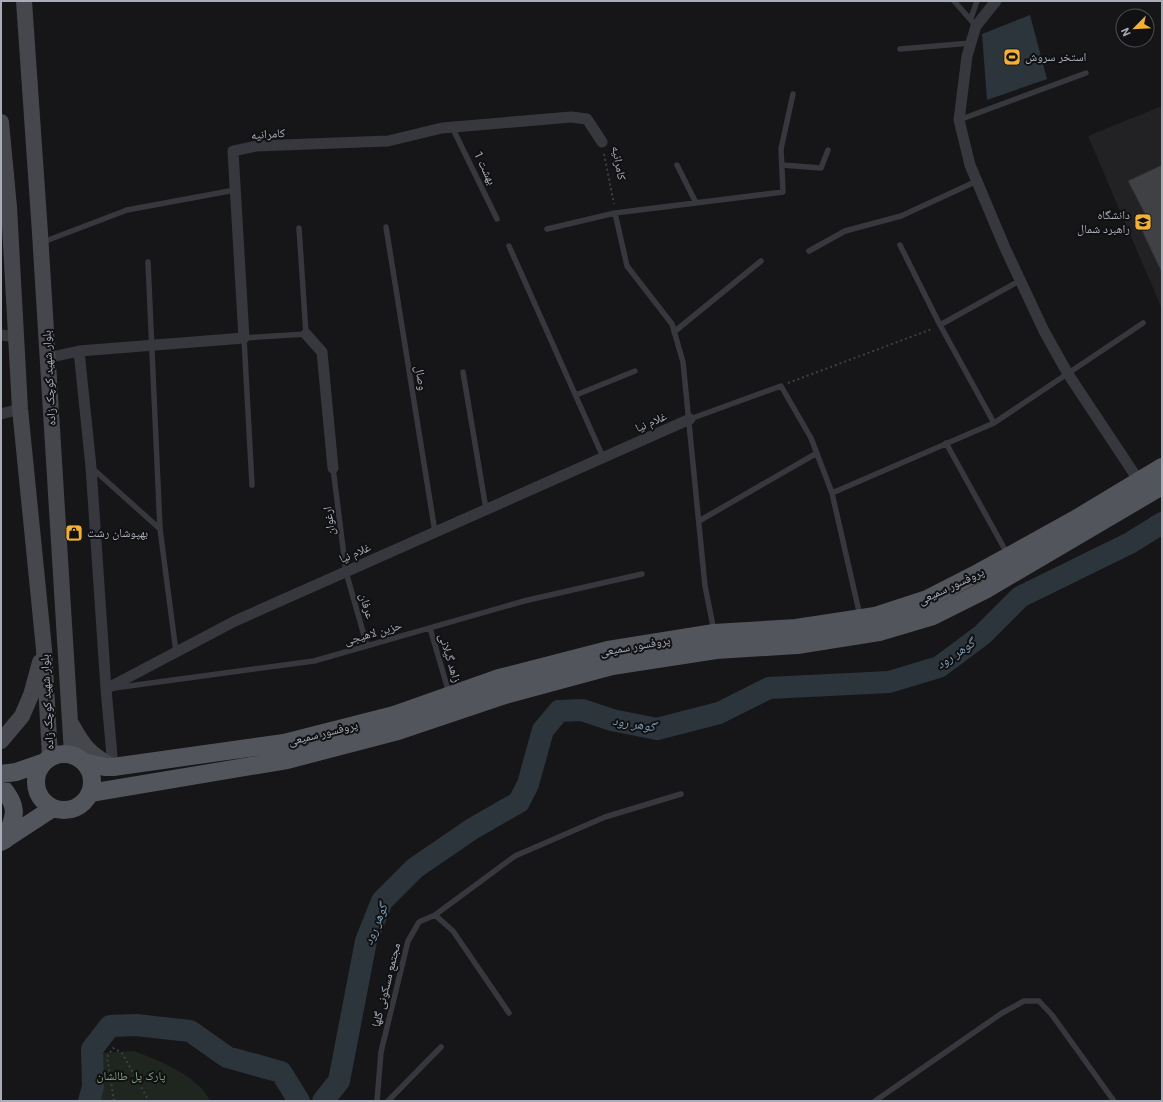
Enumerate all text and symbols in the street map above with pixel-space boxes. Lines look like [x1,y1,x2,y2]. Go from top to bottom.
north arrow [1115,8,1155,48]
text: N [1119,25,1134,38]
sports icon: استخر سروش [1002,47,1022,67]
place label: استخر سروش [1025,50,1087,64]
street label: کامرانیه [250,126,286,142]
street label: کامرانیه [609,145,629,181]
street label: بهشت 1 [471,149,499,187]
place label: دانشگاه راهبرد شمال [1077,208,1130,236]
school or university icon: دانشگاه راهبرد شمال [1133,212,1153,232]
street label: بلوار شهید کوچک زاده [40,330,59,426]
street label: وصال [412,364,430,392]
street label: غلام نیا [633,409,669,436]
street label: ارغوان [320,506,338,536]
shop icon: بهپوشان رشت [64,523,84,543]
place label: بهپوشان رشت [87,526,148,540]
street label: غلام نیا [337,540,373,567]
street label: پروفسور سمیعی [916,564,987,608]
street label: عرفان [357,592,377,620]
street label: حزین لاهیجی [342,618,404,648]
street label: زاهد گیلانی [436,632,464,685]
street label: پروفسور سمیعی [599,633,672,659]
water label: گوهر رود [933,633,980,672]
street label: بلوار شهید کوچک زاده [38,654,57,750]
water label: گوهر رود [612,713,660,735]
street label: پروفسور سمیعی [287,717,360,749]
water label: گوهر رود [360,898,392,947]
street label: مجتمع مسکونی گلها [369,942,403,1028]
park label: پارک پل طالشان [96,1069,166,1083]

